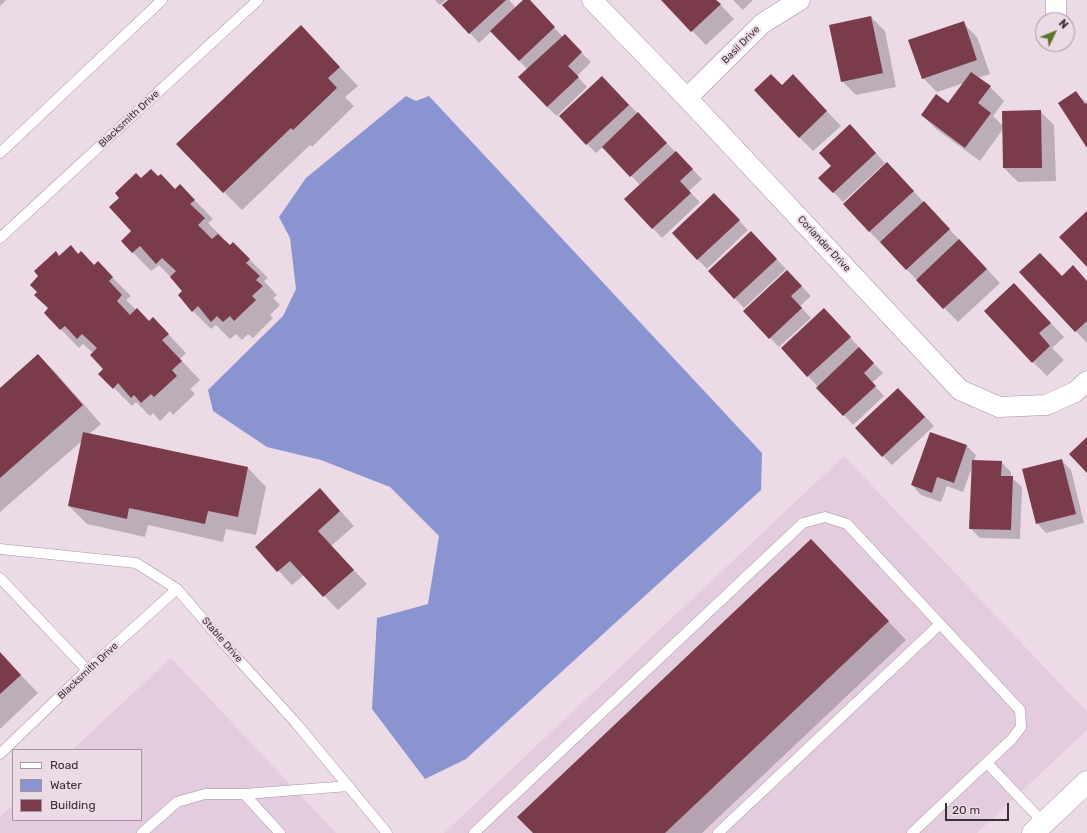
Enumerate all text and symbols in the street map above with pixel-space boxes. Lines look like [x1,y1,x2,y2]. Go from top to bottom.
north arrow [1035,12,1075,52]
text: N [1056,17,1071,31]
street label: Basil Drive [720,24,762,66]
street label: Blacksmith Drive [96,88,162,150]
street label: Coriander Drive [795,214,853,274]
street label: Stable Drive [199,615,245,665]
street label: Blacksmith Drive [55,640,121,702]
legend [12,749,142,821]
text: Road [50,758,78,772]
text: Water [50,778,82,792]
scale bar [947,795,1011,821]
text: Building [50,798,96,812]
text: 20 m [952,803,980,817]

